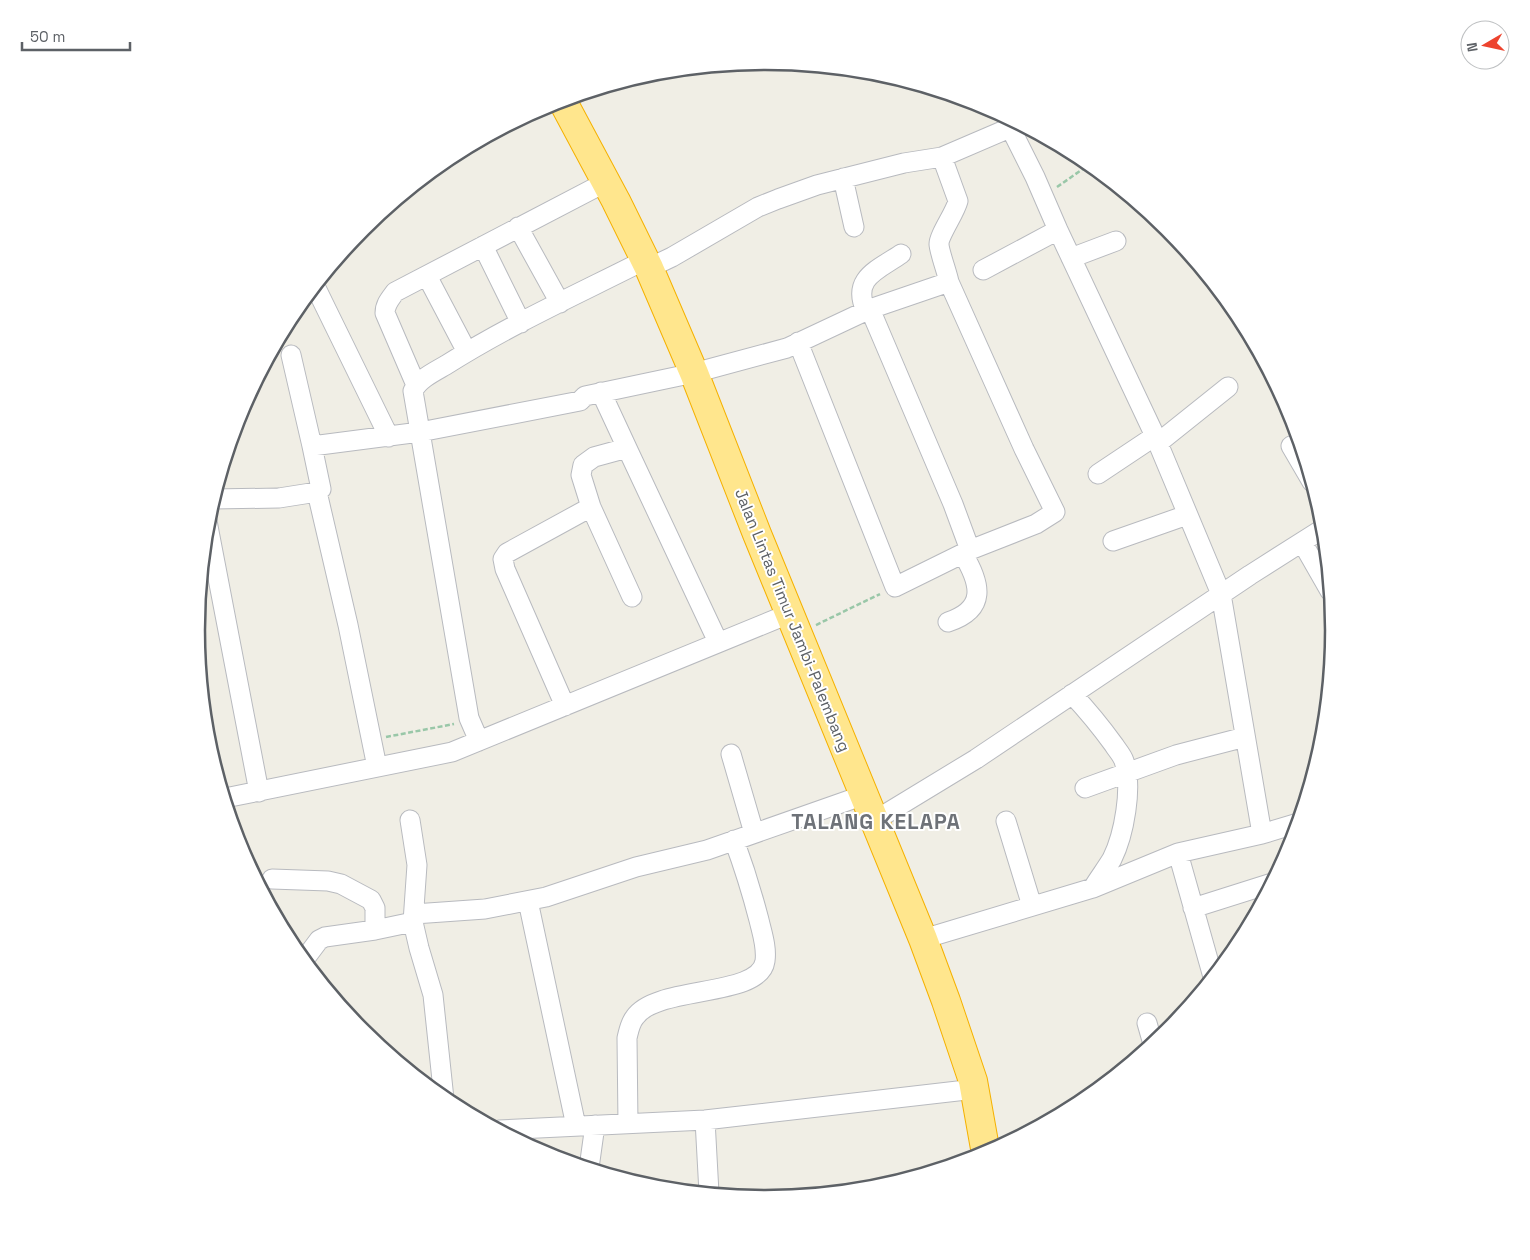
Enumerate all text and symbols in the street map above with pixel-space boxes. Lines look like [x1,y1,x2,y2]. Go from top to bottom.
scale bar [22,20,130,52]
north arrow [1460,20,1510,70]
text: 50 m [30,27,65,46]
text: N [1463,41,1482,53]
street label: Jalan Lintas Timur Jambi-Palembang [730,486,855,755]
district label: TALANG KELAPA [791,808,961,835]

